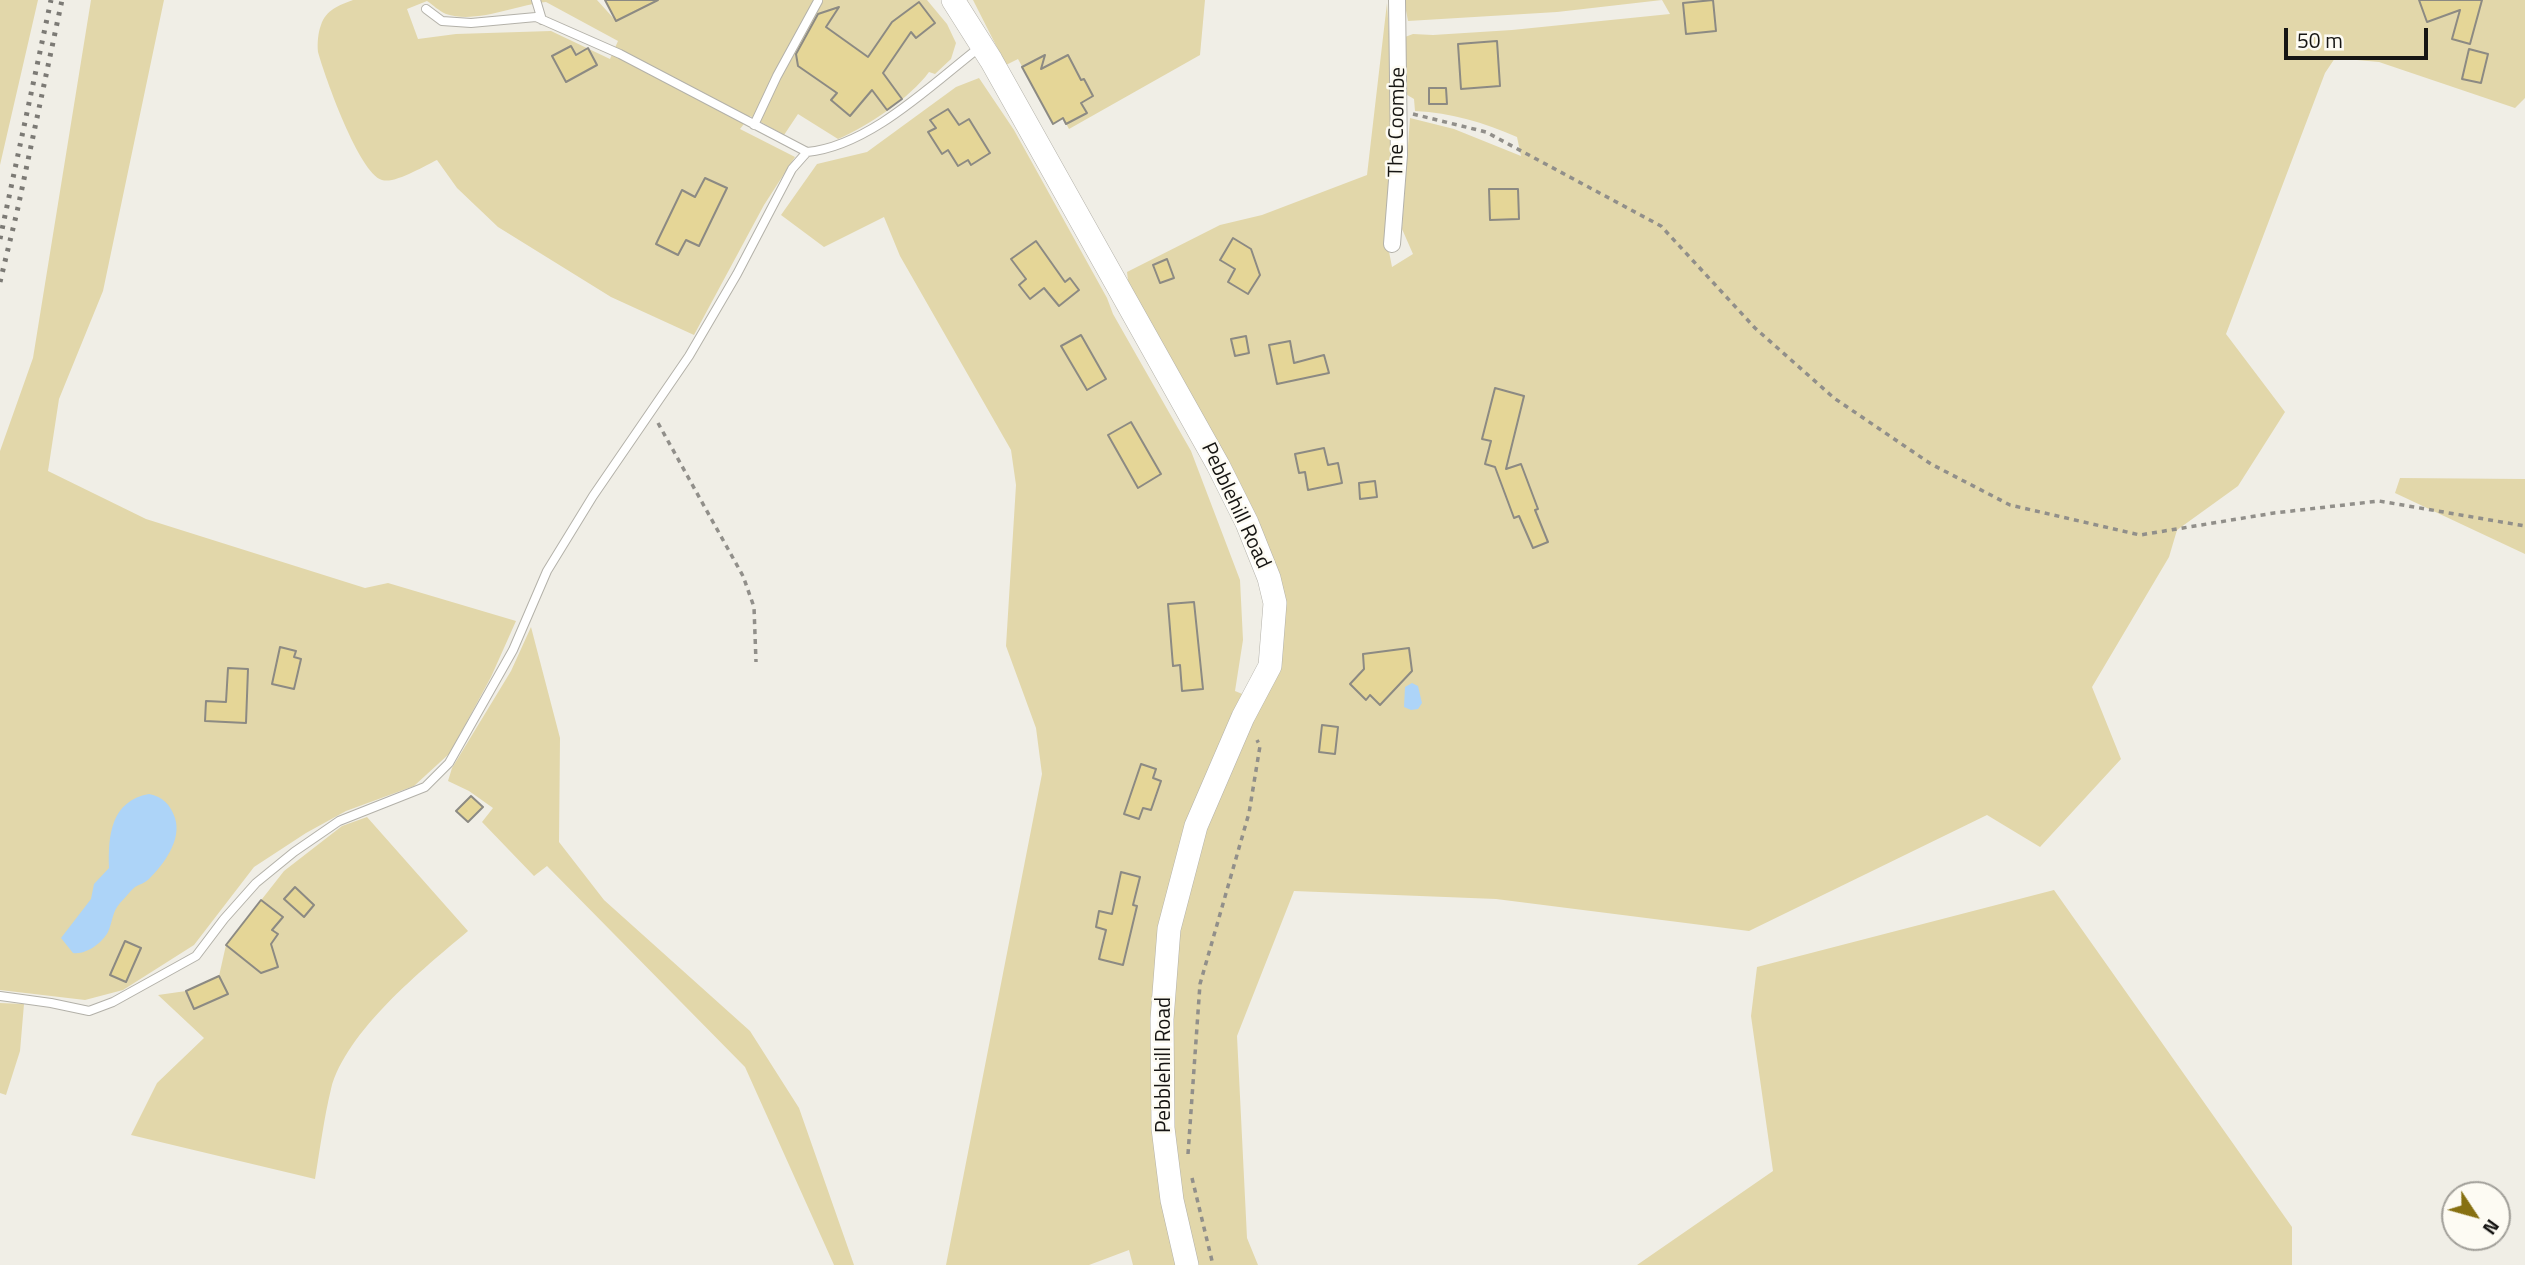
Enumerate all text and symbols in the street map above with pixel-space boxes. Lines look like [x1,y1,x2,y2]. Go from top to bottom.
scale bar [2287,14,2430,58]
text: 50 m [2297,24,2343,56]
street label: The Coombe [1384,67,1412,177]
street label: Pebblehill Road [1195,439,1275,573]
street label: Pebblehill Road [1152,997,1178,1133]
north arrow [2441,1181,2511,1251]
text: N [2476,1214,2507,1241]

